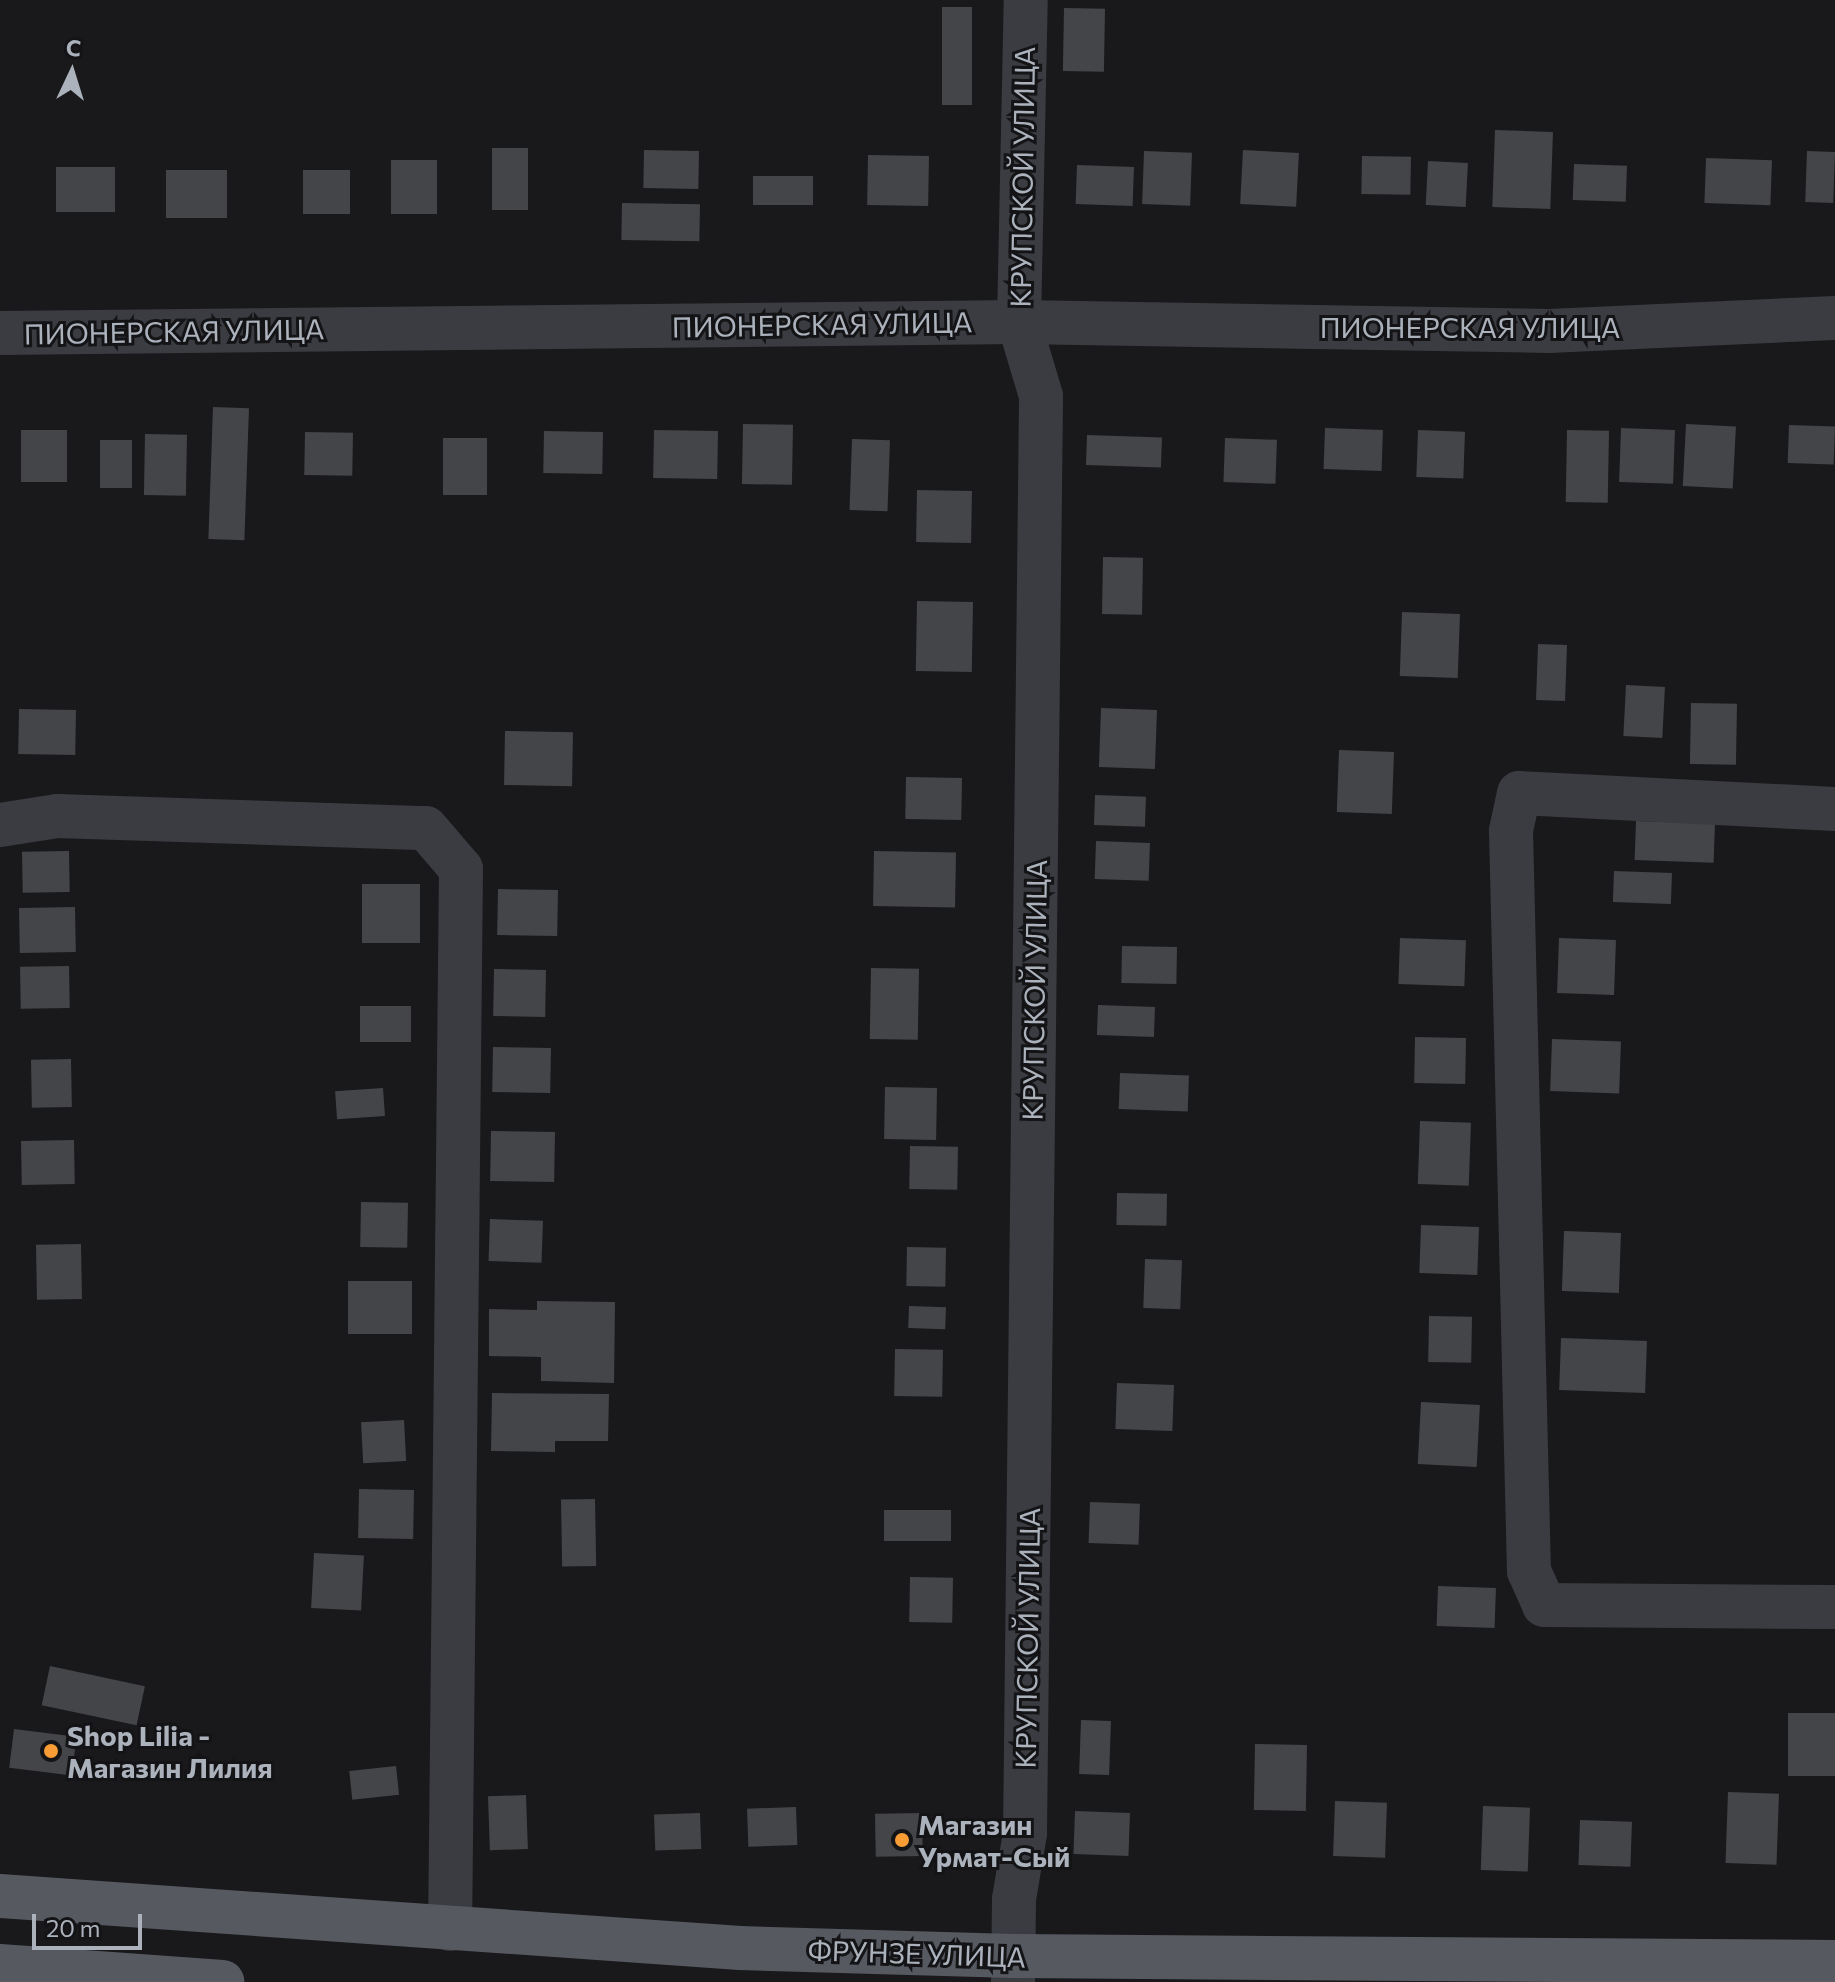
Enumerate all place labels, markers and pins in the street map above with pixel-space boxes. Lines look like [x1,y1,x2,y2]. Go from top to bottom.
place label: Shop Lilia - Магазин Лилия [67,1718,273,1784]
marker: Shop Lilia - Магазин Лилия [42,1742,60,1760]
place label: Магазин Урмат-Сый [918,1807,1070,1873]
marker: Магазин Урмат-Сый [893,1831,911,1849]

